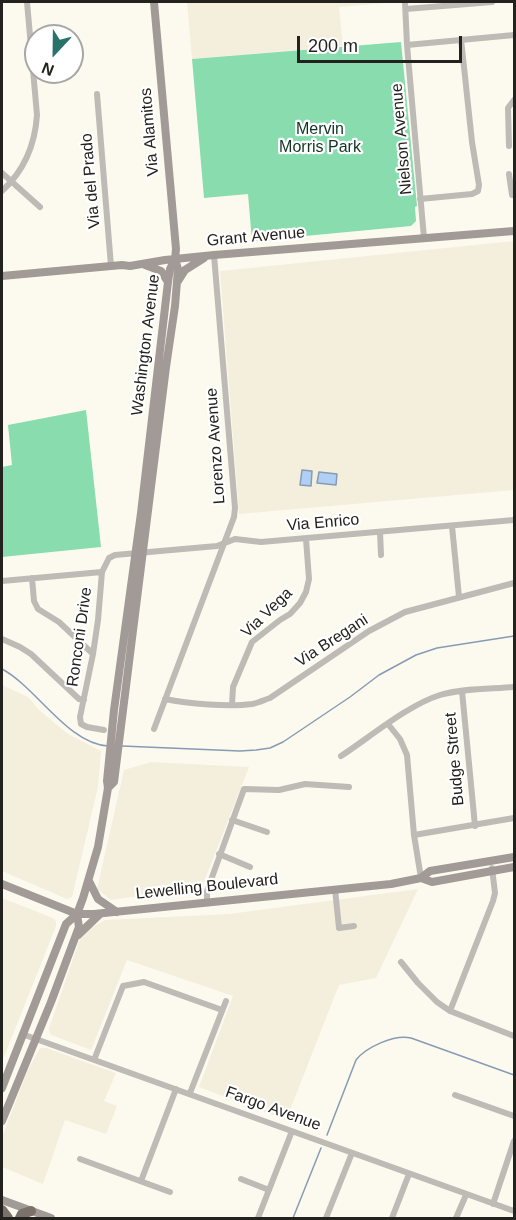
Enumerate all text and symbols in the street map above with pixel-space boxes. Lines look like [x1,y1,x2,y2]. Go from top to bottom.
north arrow [24,24,84,84]
scale bar [300,24,465,62]
text: 200 m [308,36,358,56]
text: N [39,59,56,79]
street label: Nielson Avenue [388,82,416,196]
street label: Via Alamitos [137,87,163,177]
park label: Mervin Morris Park [279,120,361,158]
street label: Via del Prado [77,132,105,230]
street label: Grant Avenue [206,223,306,251]
street label: Washington Avenue [128,273,164,417]
street label: Lorenzo Avenue [202,387,230,505]
street label: Via Enrico [286,510,360,536]
street label: Via Vega [237,584,297,642]
street label: Ronconi Drive [64,586,96,688]
street label: Via Bregani [292,611,372,671]
street label: Budge Street [441,712,469,806]
street label: Lewelling Boulevard [135,870,279,904]
street label: Fargo Avenue [223,1083,323,1135]

